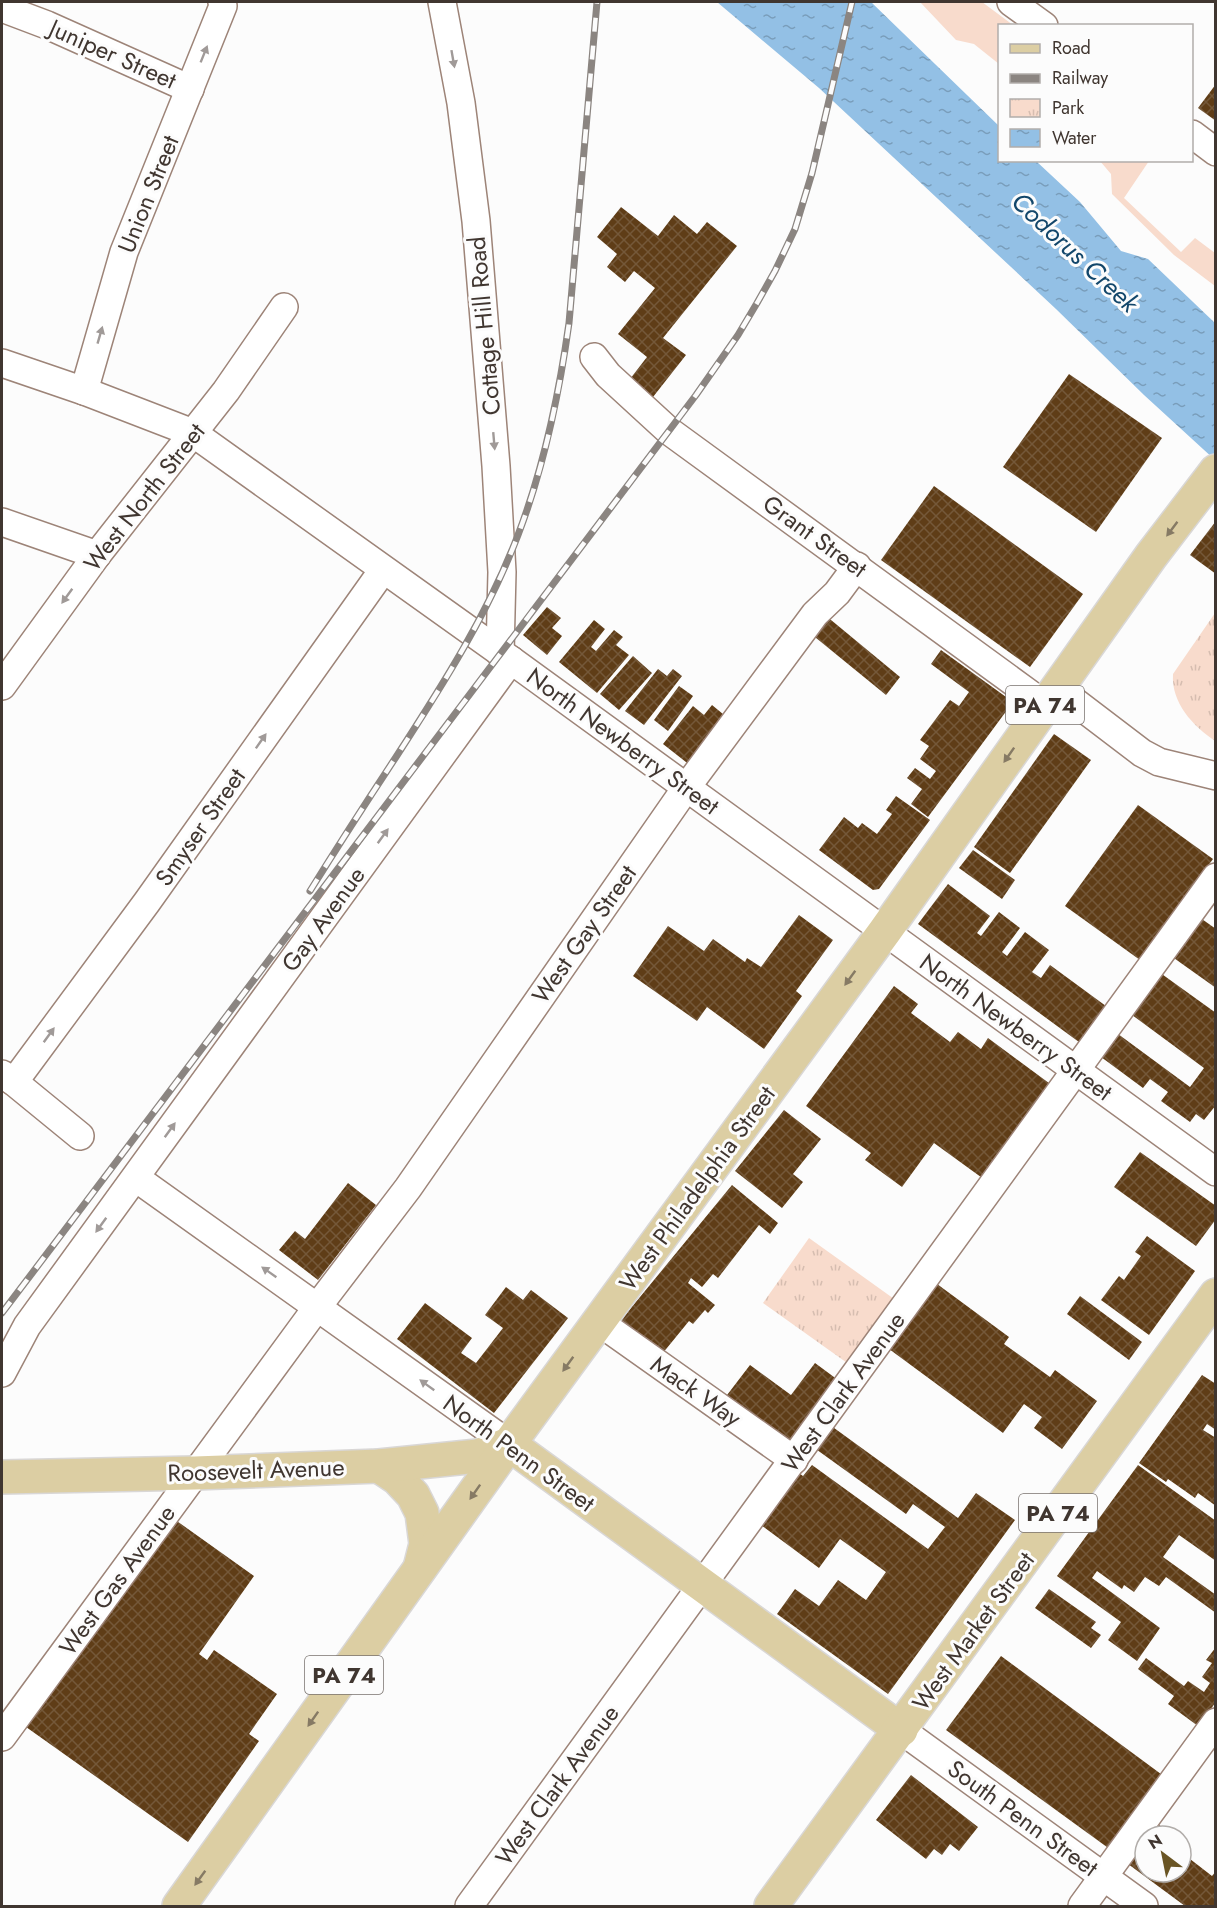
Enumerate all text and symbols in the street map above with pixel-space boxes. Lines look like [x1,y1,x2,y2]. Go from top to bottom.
street label: Juniper Street [41,9,182,98]
legend [998,24,1193,162]
text: Road [1052,35,1091,61]
one-way arrow [200,45,209,63]
one-way arrow [449,50,458,69]
text: Railway [1052,65,1108,91]
text: Park [1052,95,1084,121]
text: Water [1052,125,1097,151]
street label: Union Street [109,130,188,258]
water label: Codorus Creek [1003,183,1148,322]
street label: Cottage Hill Road [459,235,509,417]
one-way arrow [96,326,105,344]
street label: West North Street [75,415,213,579]
one-way arrow [489,431,499,450]
street label: Grant Street [756,486,875,586]
one-way arrow [1166,520,1178,536]
one-way arrow [62,588,74,603]
street label: North Newberry Street [519,659,727,823]
road number: PA 74 [1006,686,1084,724]
one-way arrow [255,733,267,748]
one-way arrow [1004,747,1015,763]
street label: Smyser Street [146,761,254,893]
one-way arrow [377,829,389,845]
street label: West Gay Street [523,857,645,1010]
street label: Gay Avenue [273,859,373,979]
street label: North Newberry Street [912,945,1120,1109]
one-way arrow [845,970,857,985]
one-way arrow [43,1028,55,1044]
street label: West Philadelphia Street [611,1078,784,1298]
one-way arrow [164,1123,176,1139]
one-way arrow [95,1217,107,1233]
one-way arrow [261,1266,277,1278]
street label: West Clark Avenue [773,1304,913,1480]
street label: Mack Way [644,1347,749,1435]
one-way arrow [562,1355,574,1371]
one-way arrow [420,1379,436,1391]
street label: North Penn Street [436,1386,602,1520]
street label: Roosevelt Avenue [167,1449,345,1491]
one-way arrow [469,1483,481,1499]
road number: PA 74 [1019,1494,1097,1532]
street label: West Gas Avenue [50,1497,184,1663]
street label: West Market Street [903,1544,1043,1718]
road number: PA 74 [305,1656,383,1694]
street label: West Clark Avenue [487,1697,627,1873]
one-way arrow [308,1711,319,1727]
street label: South Penn Street [940,1751,1106,1885]
north arrow [1133,1824,1193,1884]
text: N [1144,1829,1167,1855]
one-way arrow [194,1870,206,1885]

